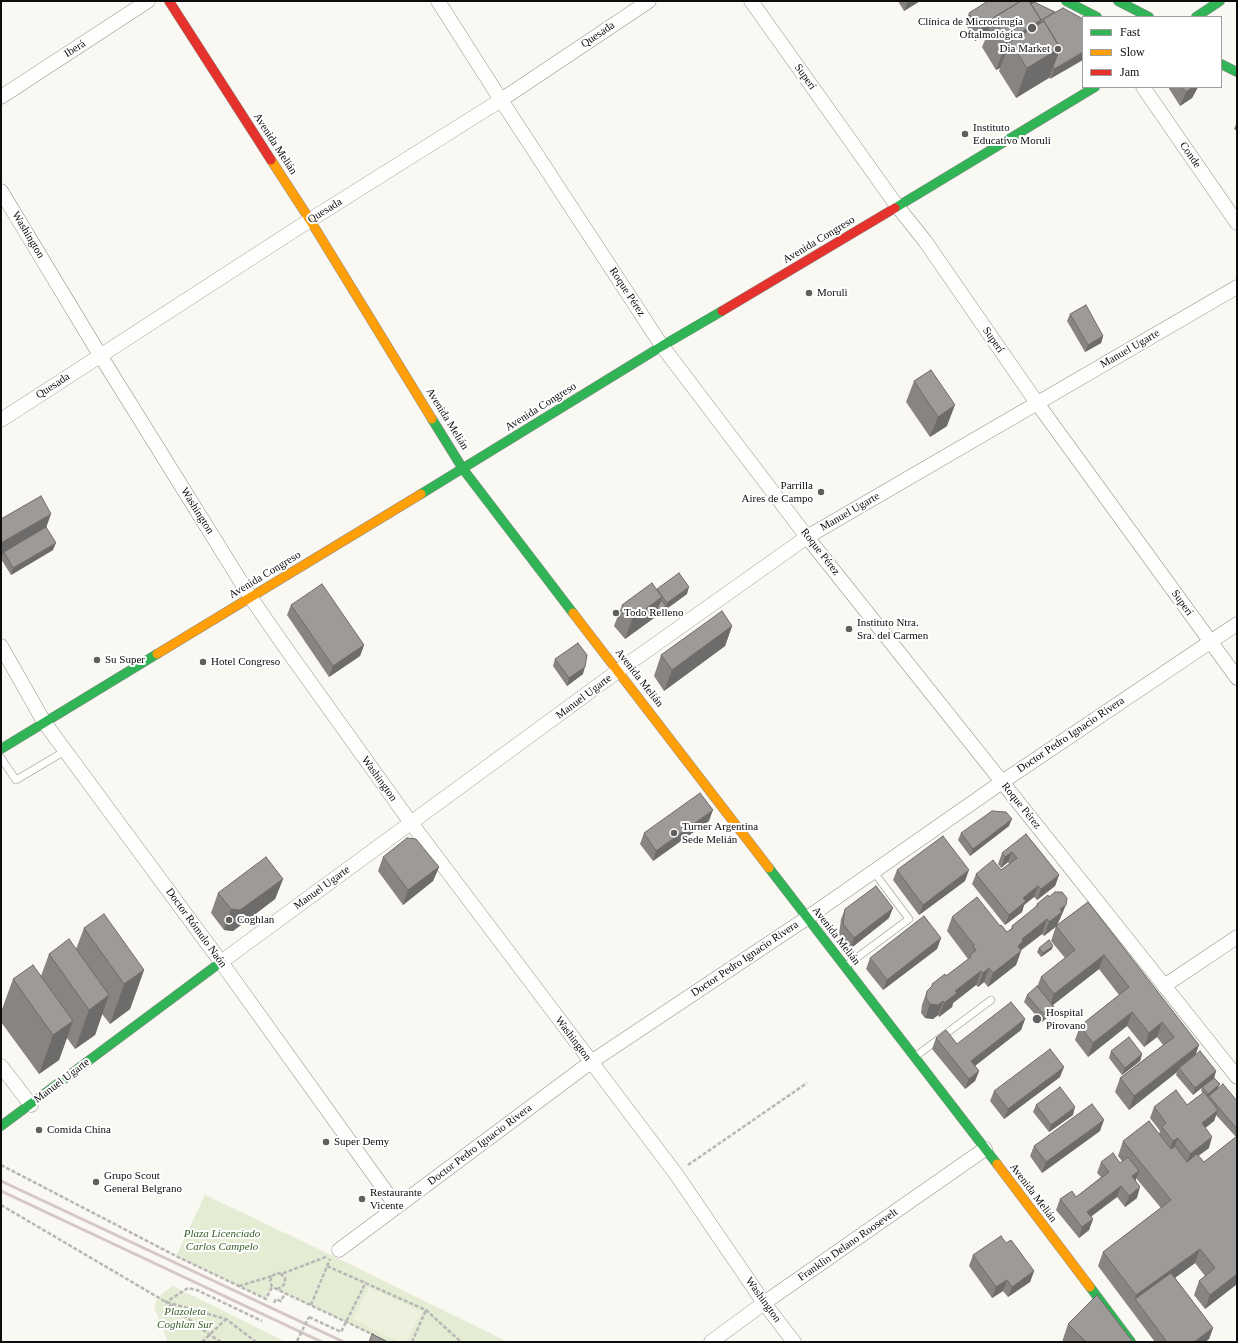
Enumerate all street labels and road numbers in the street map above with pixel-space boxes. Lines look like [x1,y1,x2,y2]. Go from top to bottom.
street label: Quesada [579,19,617,51]
street label: Iberá [62,37,88,61]
street label: Superí [791,62,819,92]
street label: Avenida Melián [250,111,300,177]
street label: Conde [1176,139,1204,171]
street label: Quesada [305,195,345,227]
street label: Washington [9,209,47,261]
street label: Avenida Congreso [781,213,857,267]
street label: Roque Pérez [606,265,648,319]
street label: Superí [979,324,1007,356]
street label: Manuel Ugarte [1098,327,1162,371]
street label: Quesada [34,370,72,402]
street label: Avenida Congreso [503,380,579,434]
street label: Avenida Melián [423,386,471,452]
street label: Washington [178,485,216,537]
street label: Manuel Ugarte [818,490,882,534]
street label: Roque Pérez [798,526,842,578]
street label: Avenida Congreso [227,548,303,602]
street label: Superí [1168,588,1196,618]
street label: Avenida Melián [612,646,666,710]
street label: Manuel Ugarte [554,672,614,722]
street label: Doctor Pedro Ignacio Rivera [1015,694,1127,776]
street label: Washington [358,754,400,804]
street label: Roque Pérez [998,780,1044,832]
street label: Manuel Ugarte [291,863,353,913]
street label: Doctor Rómulo Naón [163,886,229,970]
street label: Avenida Melián [809,904,863,968]
street label: Doctor Pedro Ignacio Rivera [689,918,801,1000]
street label: Washington [552,1014,594,1064]
street label: Manuel Ugarte [32,1056,92,1106]
street label: Doctor Pedro Ignacio Rivera [425,1102,535,1188]
street label: Avenida Melián [1007,1161,1059,1225]
street label: Franklin Delano Roosevelt [796,1206,900,1284]
street label: Washington [742,1275,784,1325]

